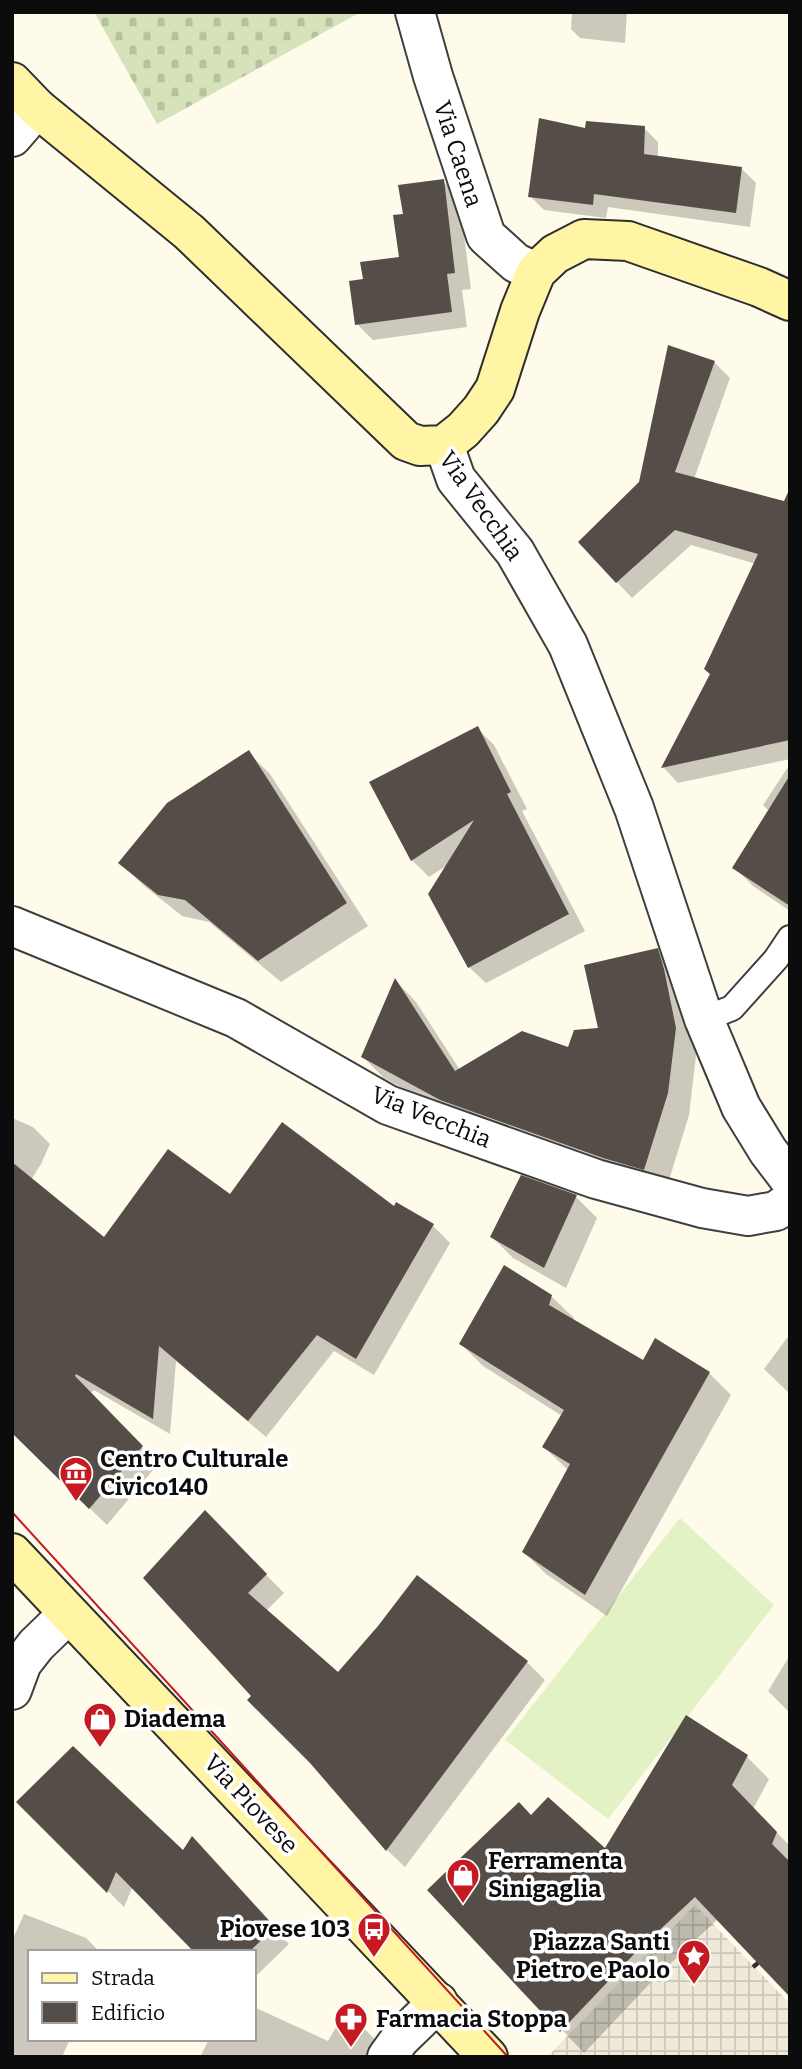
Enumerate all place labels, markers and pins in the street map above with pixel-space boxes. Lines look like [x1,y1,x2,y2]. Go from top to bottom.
place label: Centro Culturale Civico140 [100,1445,288,1501]
museum icon: Centro Culturale Civico140 [57,1454,95,1503]
shop icon: Diadema [81,1700,119,1749]
place label: Diadema [124,1705,226,1733]
place label: Ferramenta Sinigaglia [488,1847,624,1903]
shop icon: Ferramenta Sinigaglia [444,1856,482,1905]
bus stop icon: Piovese 103 [355,1910,393,1959]
place label: Piovese 103 [220,1915,350,1943]
place label: Piazza Santi Pietro e Paolo [516,1928,670,1984]
place icon: Piazza Santi Pietro e Paolo [675,1937,713,1986]
pharmacy icon: Farmacia Stoppa [332,2000,370,2049]
place label: Farmacia Stoppa [376,2005,567,2033]

